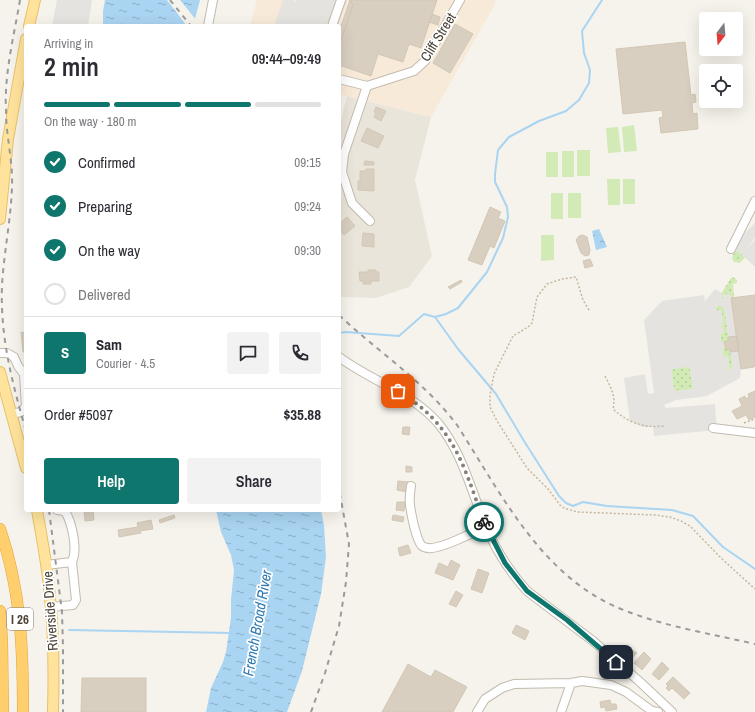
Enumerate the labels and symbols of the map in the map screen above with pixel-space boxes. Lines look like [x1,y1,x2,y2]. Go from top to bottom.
street label: Cliff Street [416,9,460,65]
north arrow [699,12,743,56]
pin [381,374,415,408]
courier [464,502,504,542]
water label: French Broad River [237,567,277,678]
street label: Riverside Drive [38,571,62,651]
road number: I 26 [7,608,33,630]
pin [599,645,633,679]

